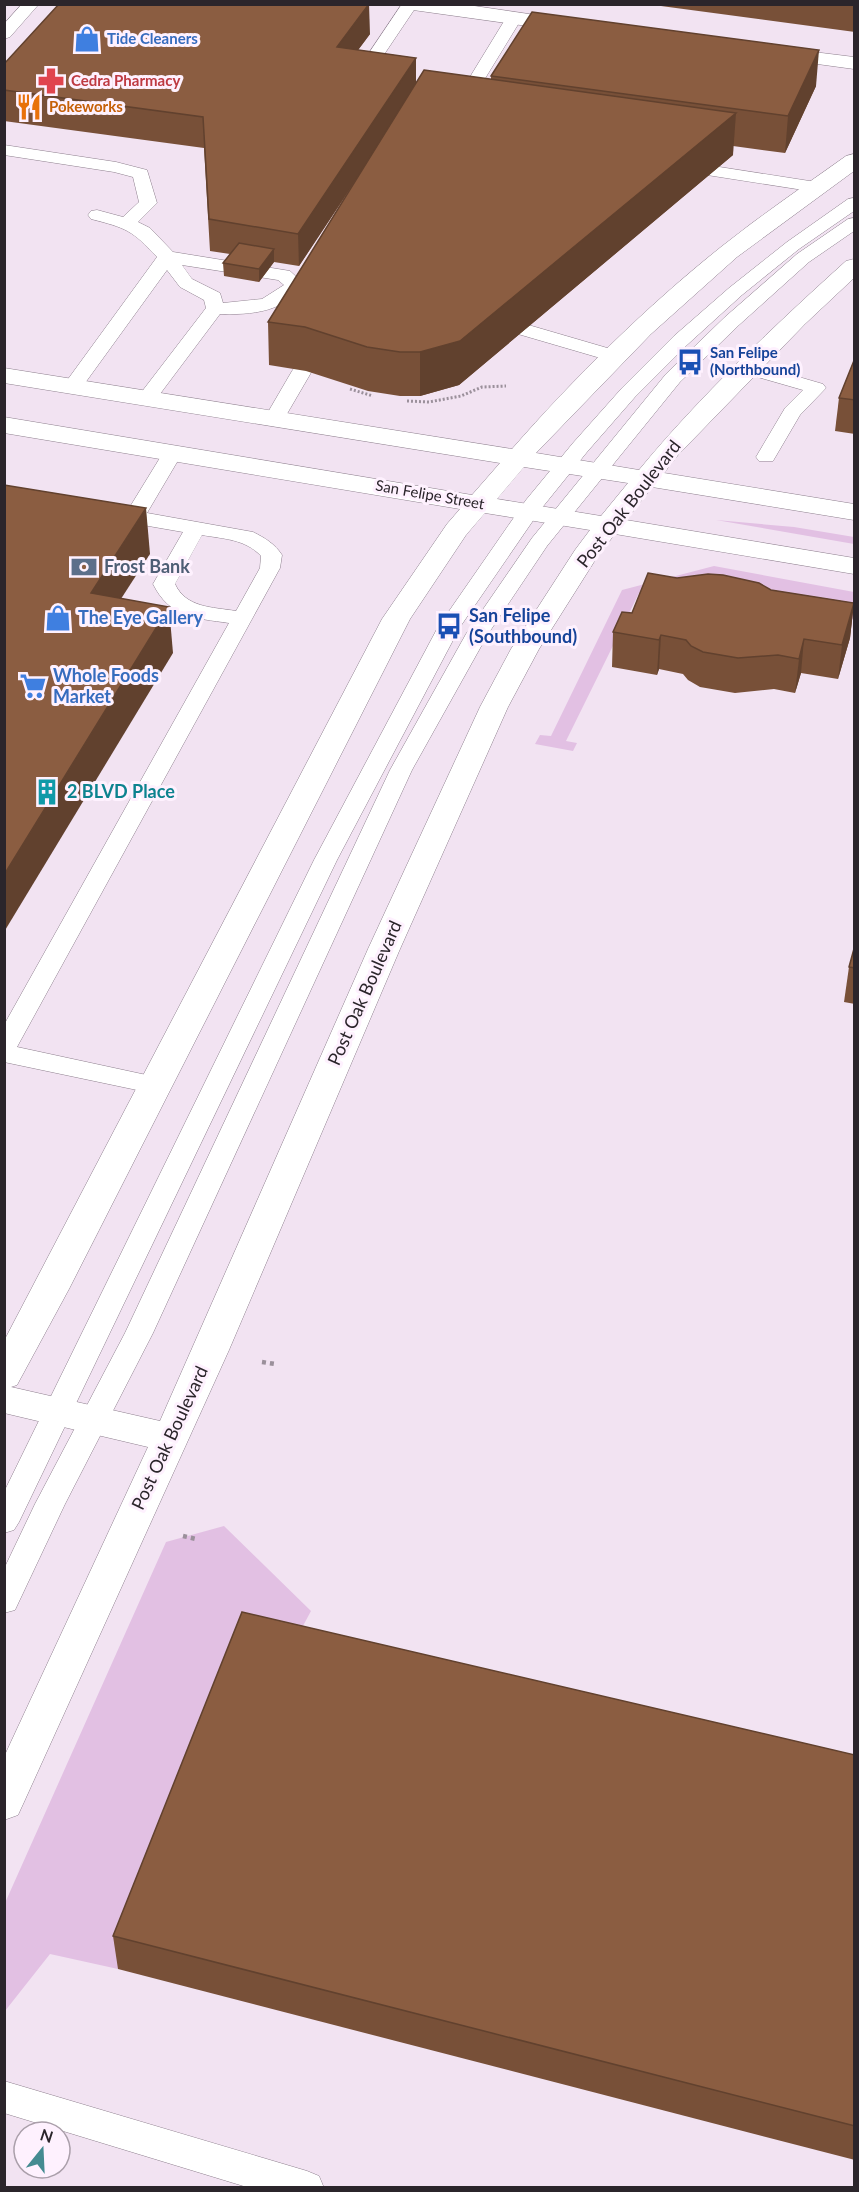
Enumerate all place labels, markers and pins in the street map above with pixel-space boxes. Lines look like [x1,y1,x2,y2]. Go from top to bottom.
shop icon: Tide Cleaners [72,24,102,54]
place label: Tide Cleaners [107,29,198,47]
pharmacy icon: Cedra Pharmacy [36,66,66,96]
place label: Cedra Pharmacy [71,71,180,89]
restaurant icon: Pokeworks [14,92,44,122]
place label: Pokeworks [49,97,123,115]
place label: San Felipe (Northbound) [710,343,800,378]
bus stop icon: San Felipe (Northbound) [675,347,705,377]
bank icon: Frost Bank [69,552,99,582]
place label: Frost Bank [104,555,190,577]
shop icon: The Eye Gallery [43,603,73,633]
place label: San Felipe (Southbound) [469,604,577,647]
place label: The Eye Gallery [78,606,203,628]
bus stop icon: San Felipe (Southbound) [434,611,464,641]
place label: Whole Foods Market [53,664,159,707]
supermarket icon: Whole Foods Market [18,671,48,701]
building icon: 2 BLVD Place [32,777,62,807]
place label: 2 BLVD Place [67,780,175,802]

